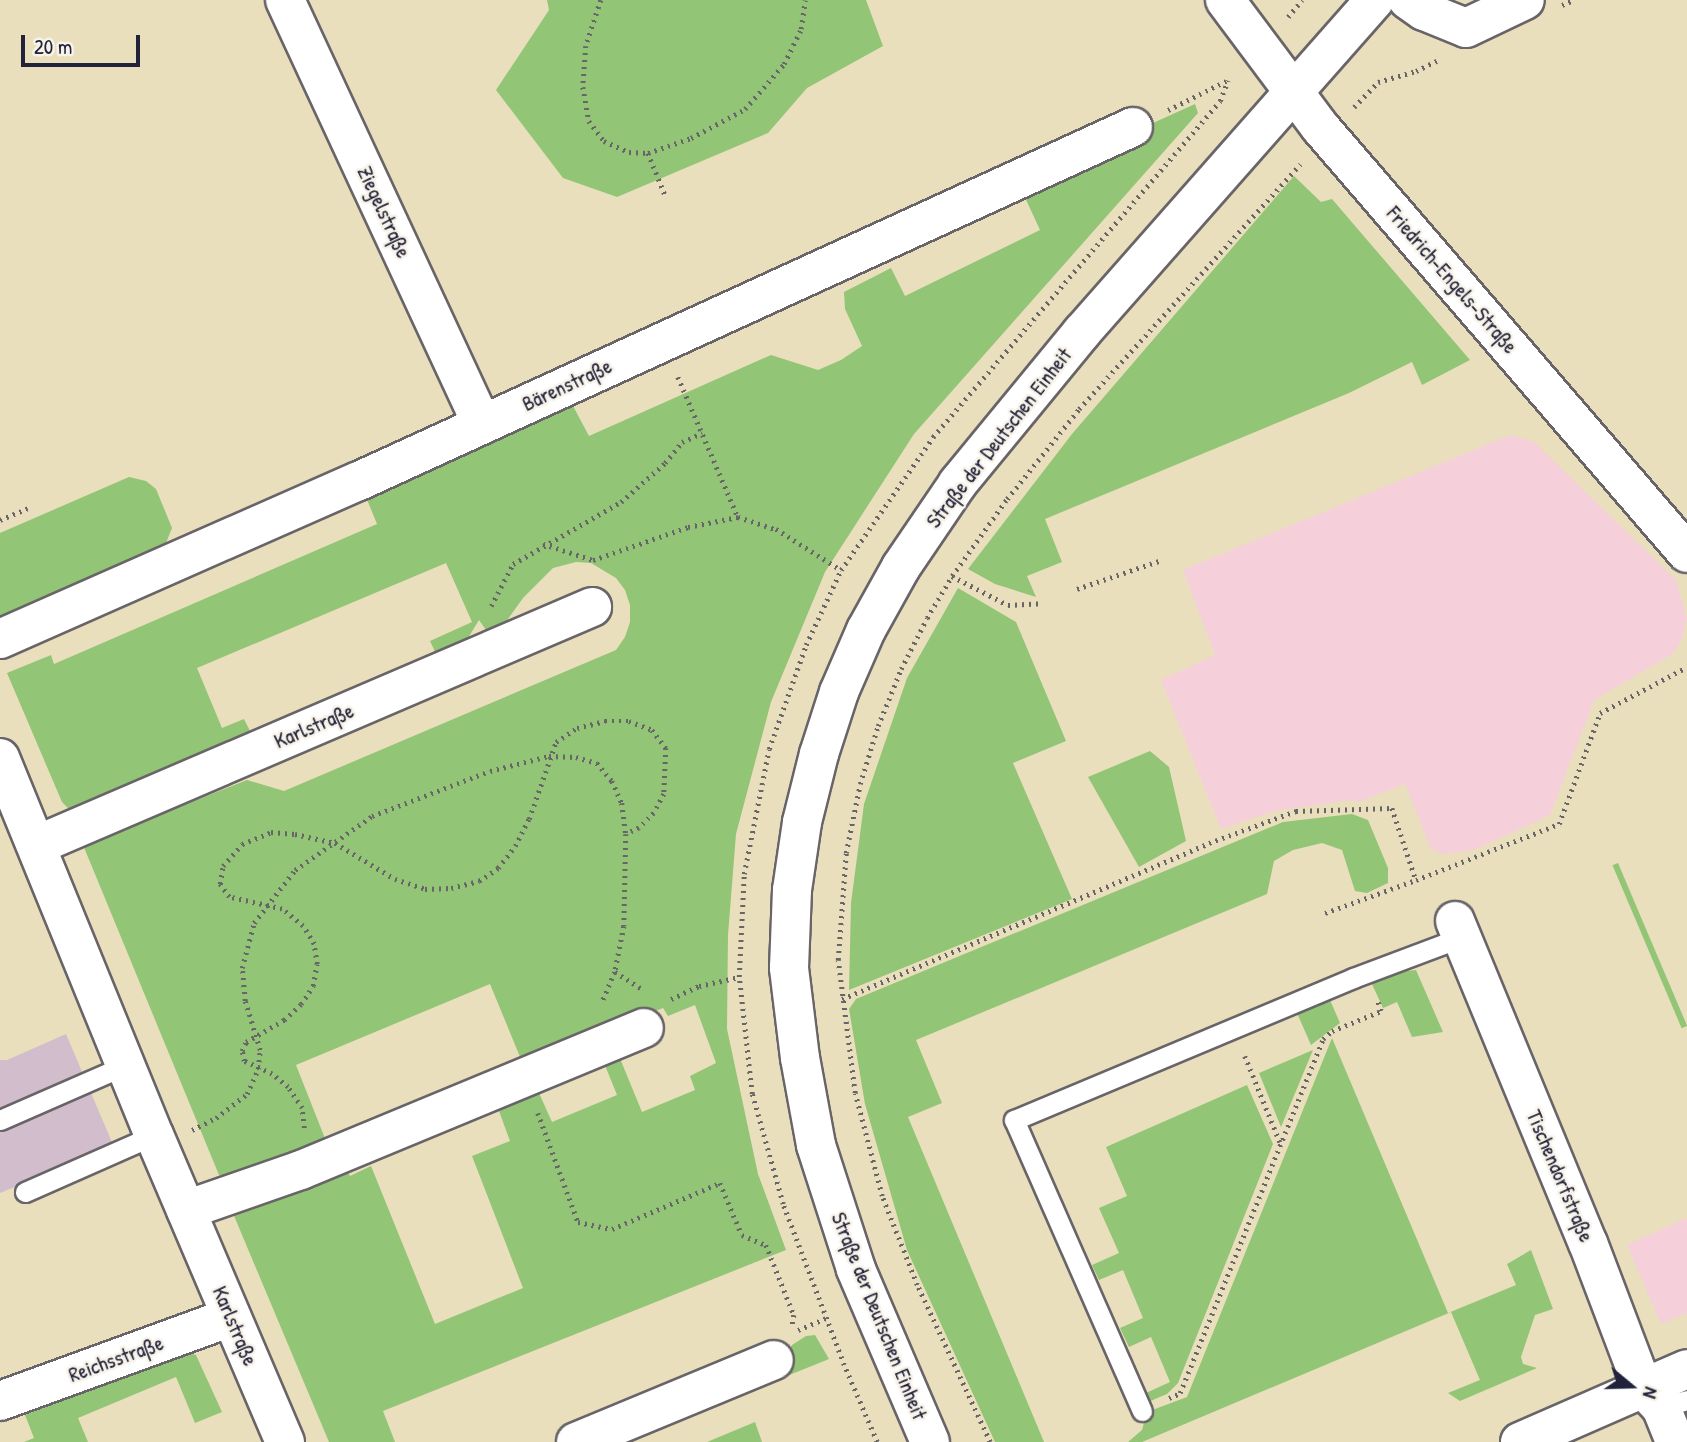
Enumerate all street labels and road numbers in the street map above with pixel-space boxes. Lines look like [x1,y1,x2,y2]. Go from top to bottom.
street label: Ziegelstraße [352,162,416,262]
street label: Friedrich-Engels-Straße [1381,201,1523,359]
street label: Straße der Deutschen Einheit [921,343,1077,533]
street label: Bärenstraße [518,353,616,417]
street label: Karlstraße [270,698,358,754]
street label: Tischendorfstraße [1521,1106,1599,1246]
street label: Straße der Deutschen Einheit [826,1209,932,1423]
street label: Karlstraße [207,1282,263,1370]
street label: Reichsstraße [65,1330,167,1388]

